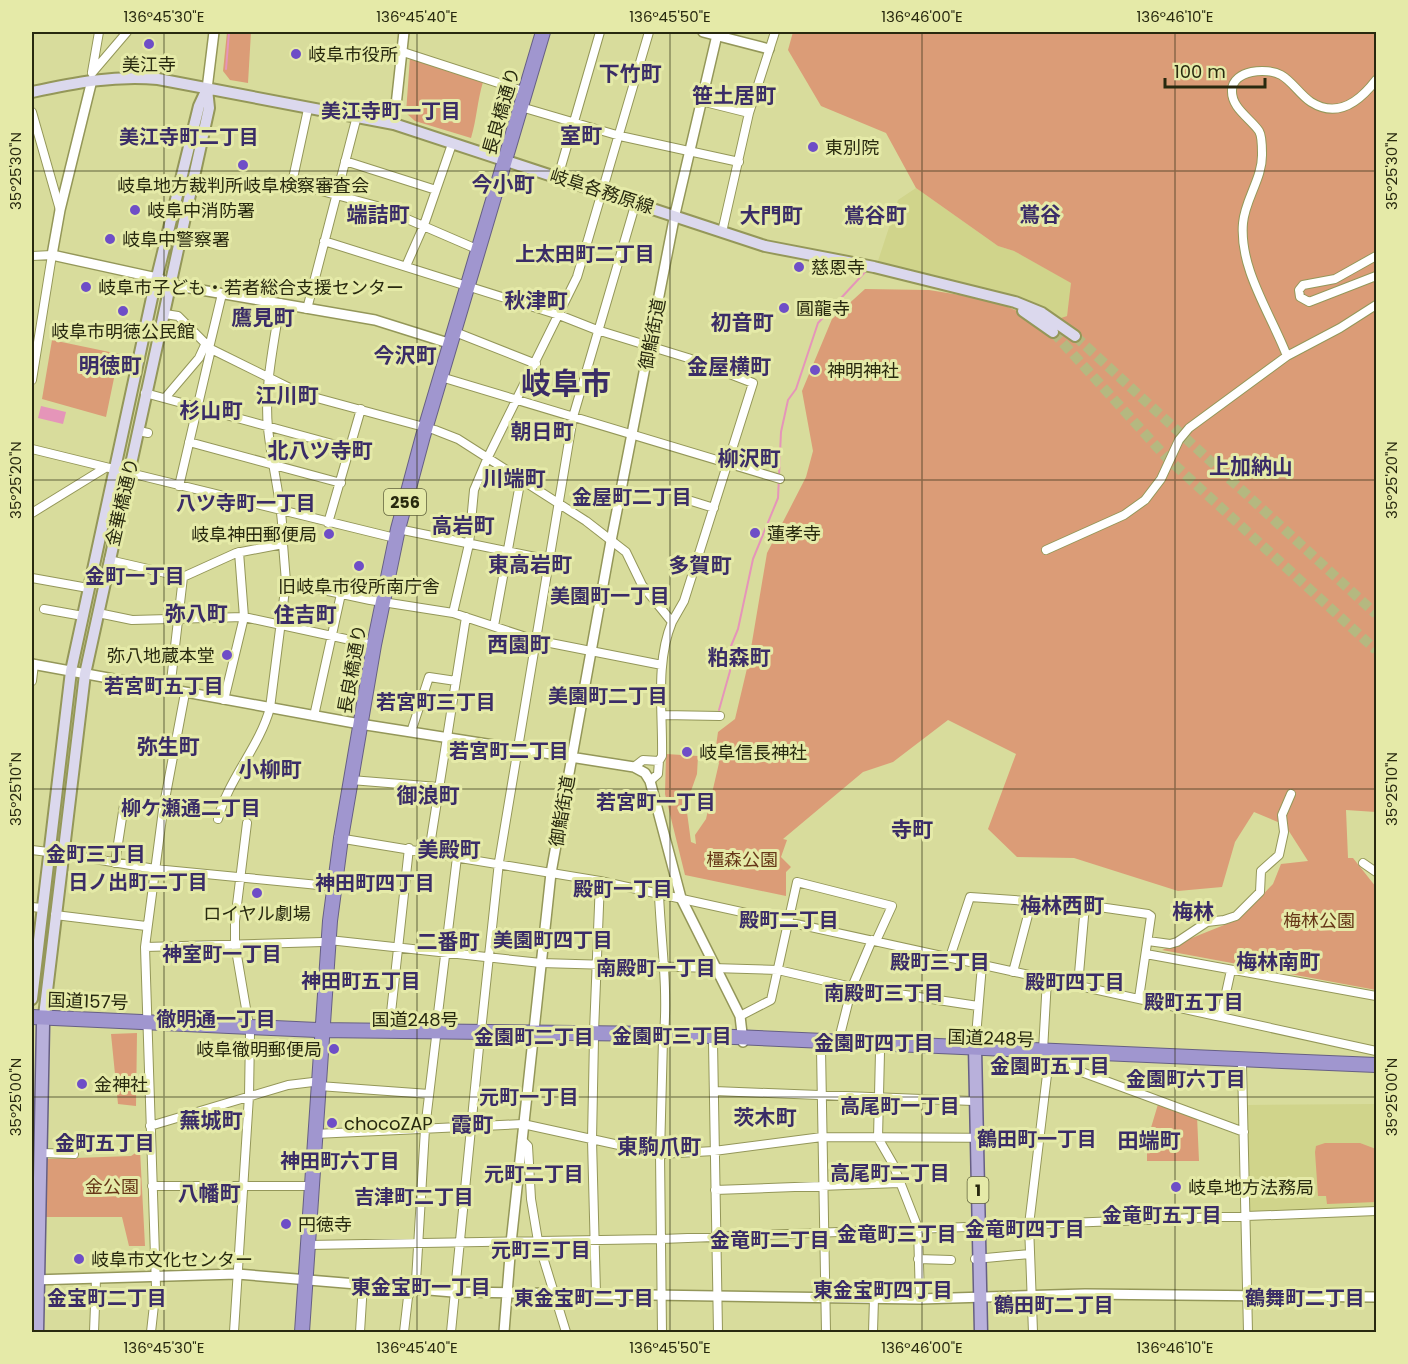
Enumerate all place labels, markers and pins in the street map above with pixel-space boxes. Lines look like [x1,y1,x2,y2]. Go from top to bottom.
marker: 美江寺 [142,37,156,51]
place label: 岐阜市役所 [308,42,398,67]
marker: 岐阜市役所 [289,47,303,61]
place label: 美江寺 [122,52,176,77]
place label: 東別院 [825,135,879,160]
marker: 東別院 [806,140,820,154]
marker: 岐阜地方裁判所岐阜検察審査会 [236,158,250,172]
place label: 岐阜地方裁判所岐阜検察審査会 [117,173,369,198]
place label: 岐阜中消防署 [147,198,255,223]
marker: 岐阜中消防署 [128,203,142,217]
place label: 岐阜中警察署 [122,227,230,252]
marker: 岐阜中警察署 [103,232,117,246]
place label: 慈恩寺 [811,255,865,280]
marker: 慈恩寺 [792,260,806,274]
place label: 岐阜市子ども・若者総合支援センター [98,275,404,300]
marker: 岐阜市子ども・若者総合支援センター [79,280,93,294]
place label: 圓龍寺 [796,296,850,321]
marker: 圓龍寺 [777,301,791,315]
marker: 岐阜市明徳公民館 [116,304,130,318]
place label: 岐阜市明徳公民館 [51,319,195,344]
place label: 神明神社 [827,358,899,383]
marker: 神明神社 [808,363,822,377]
place label: 蓮孝寺 [767,521,821,546]
place label: 岐阜神田郵便局 [191,522,317,547]
marker: 蓮孝寺 [748,526,762,540]
marker: 岐阜神田郵便局 [322,527,336,541]
marker: 旧岐阜市役所南庁舎 [352,559,366,573]
place label: 旧岐阜市役所南庁舎 [278,574,440,599]
place label: 弥八地蔵本堂 [107,643,215,668]
marker: 弥八地蔵本堂 [220,648,234,662]
place label: 岐阜信長神社 [699,740,807,765]
marker: 岐阜信長神社 [680,745,694,759]
marker: ロイヤル劇場 [250,886,264,900]
place label: ロイヤル劇場 [203,901,311,926]
place label: 岐阜徹明郵便局 [196,1037,322,1062]
marker: 岐阜徹明郵便局 [327,1042,341,1056]
place label: 金神社 [94,1072,148,1097]
marker: 金神社 [75,1077,89,1091]
place label: chocoZAP [344,1111,433,1136]
marker: chocoZAP [325,1116,339,1130]
place label: 岐阜地方法務局 [1188,1175,1314,1200]
marker: 岐阜地方法務局 [1169,1180,1183,1194]
place label: 円徳寺 [298,1212,352,1237]
marker: 円徳寺 [279,1217,293,1231]
place label: 岐阜市文化センター [91,1247,253,1272]
marker: 岐阜市文化センター [72,1252,86,1266]

